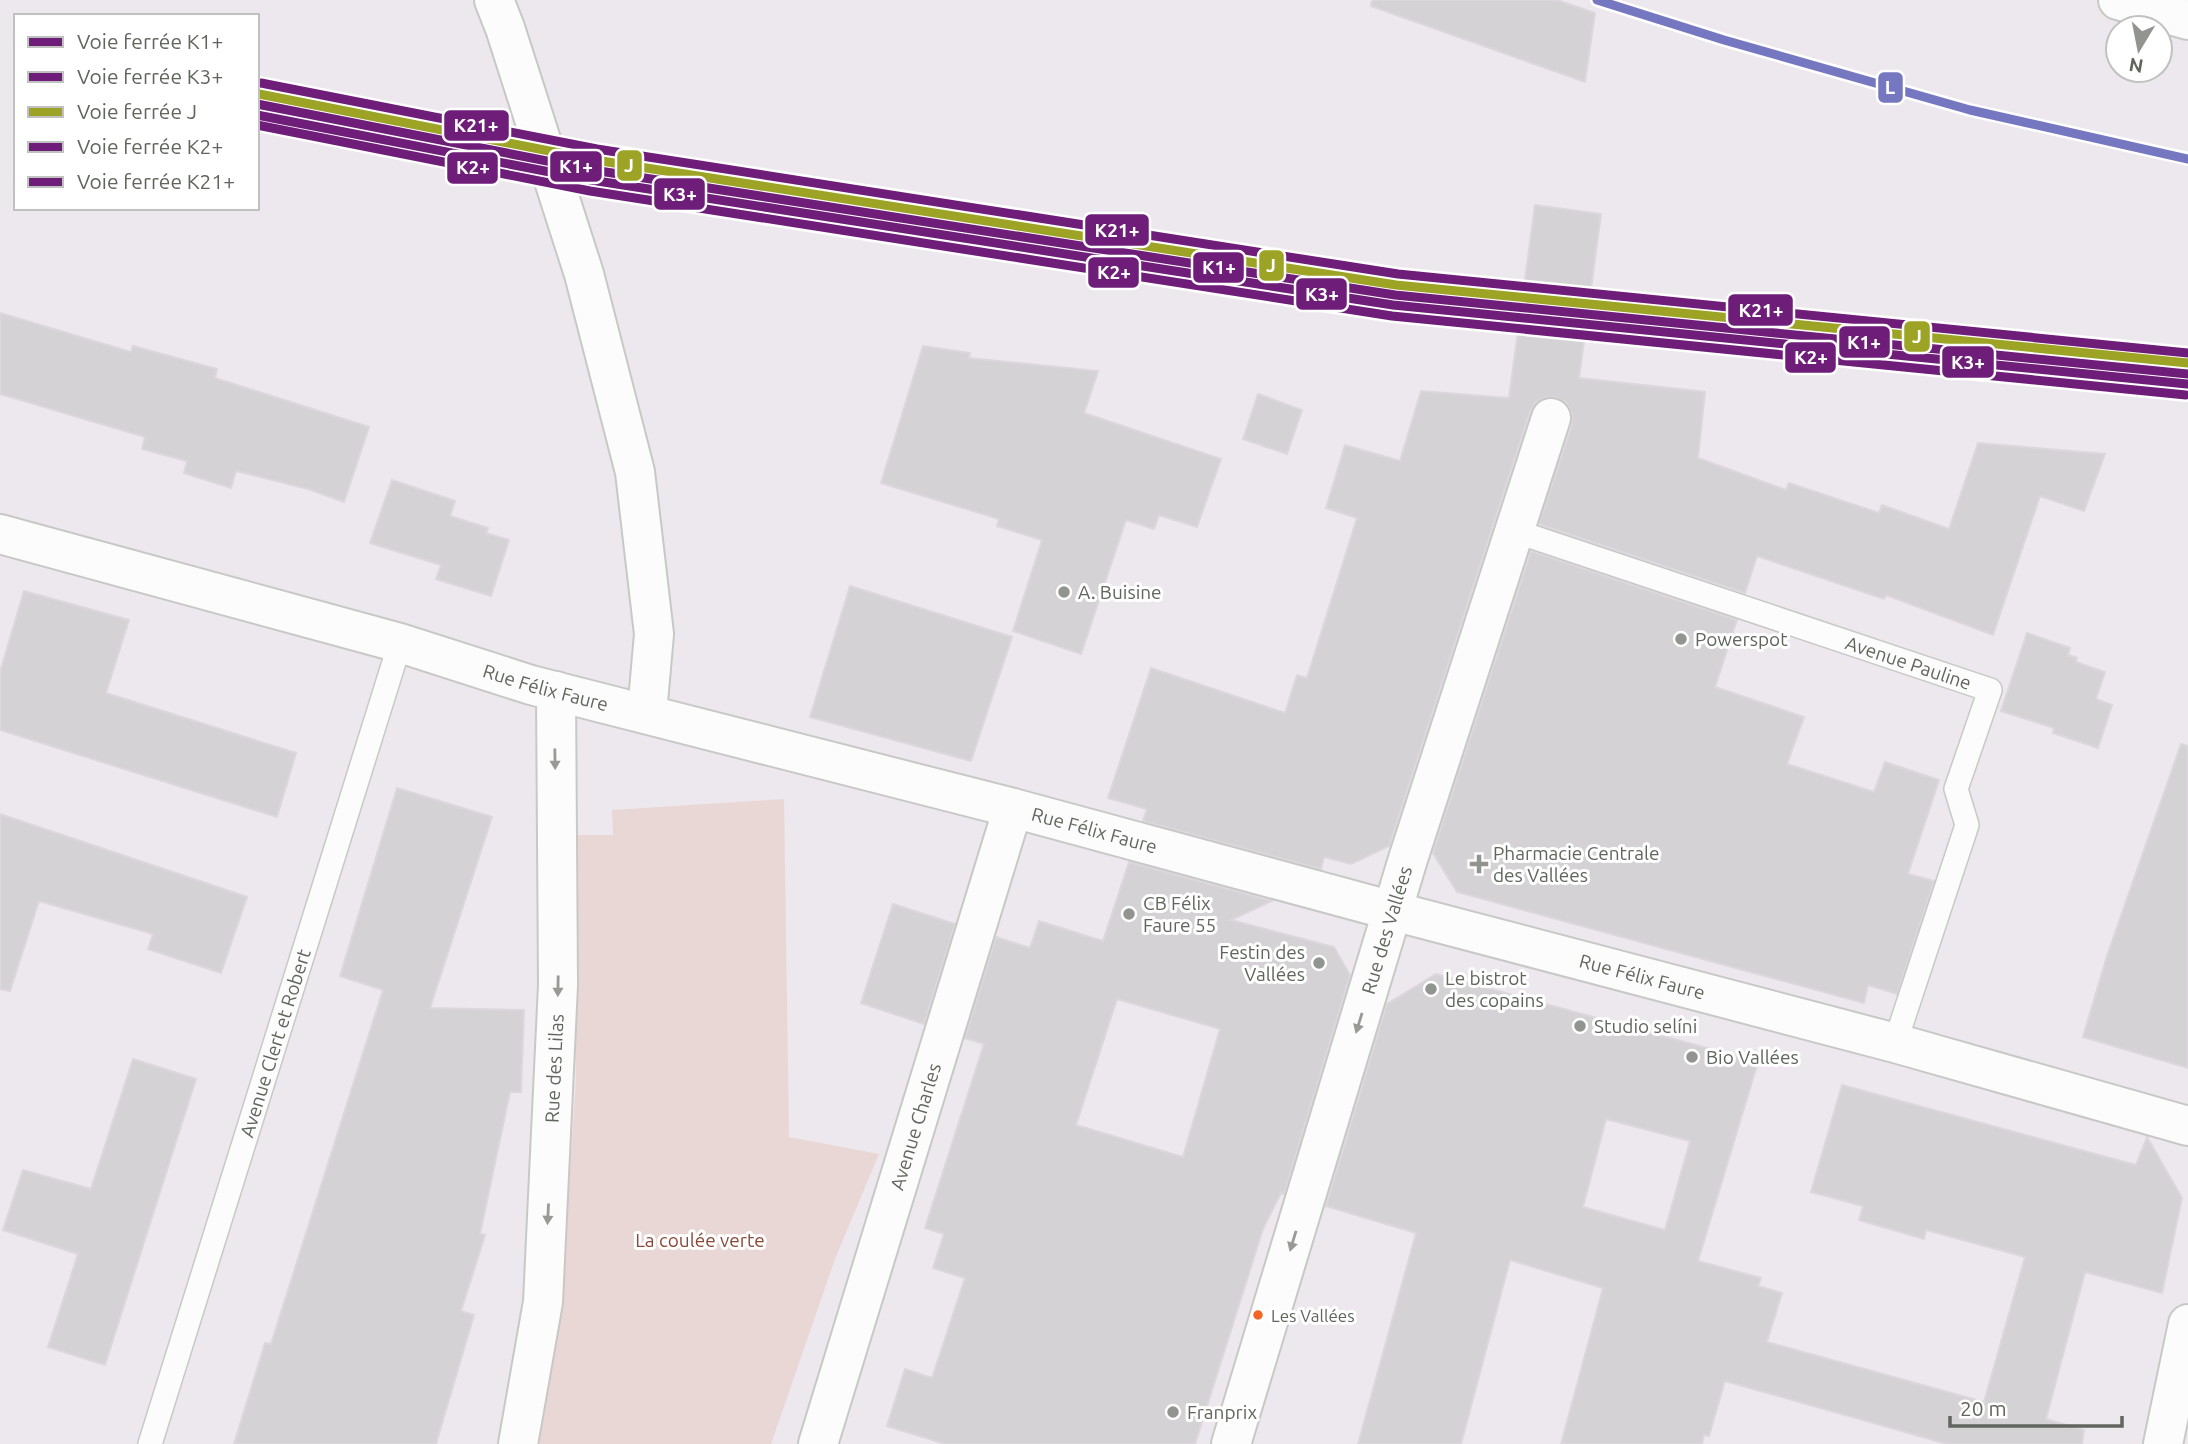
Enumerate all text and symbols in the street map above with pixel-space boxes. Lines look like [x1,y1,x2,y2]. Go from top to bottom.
legend [14,14,259,210]
north arrow [2104,14,2174,84]
text: Voie ferrée K1+ [77,29,223,53]
text: N [2127,54,2145,78]
text: Voie ferrée K3+ [77,64,223,88]
line badge: L [1877,71,1904,104]
text: L [1885,76,1896,98]
text: Voie ferrée J [77,99,197,123]
line badge: K21+ [443,109,510,142]
text: K21+ [454,114,498,136]
text: Voie ferrée K2+ [77,134,223,158]
line badge: J [616,149,643,182]
line badge: K1+ [549,150,603,183]
line badge: K2+ [446,151,499,185]
text: J [624,154,634,176]
text: K1+ [559,155,593,177]
text: K2+ [456,156,490,178]
text: Voie ferrée K21+ [77,169,235,193]
line badge: K3+ [653,177,706,211]
text: K3+ [663,183,697,205]
line badge: K21+ [1084,213,1150,247]
text: K21+ [1095,219,1139,241]
line badge: J [1258,249,1285,282]
line badge: K1+ [1192,251,1245,284]
text: J [1266,254,1276,276]
line badge: K2+ [1087,256,1140,289]
text: K1+ [1202,256,1236,278]
text: K2+ [1097,261,1131,283]
line badge: K3+ [1295,277,1348,311]
text: K3+ [1305,283,1339,305]
line badge: K21+ [1727,293,1794,327]
text: K21+ [1739,299,1783,321]
line badge: J [1903,320,1931,353]
line badge: K1+ [1838,325,1891,359]
text: J [1912,325,1922,347]
text: K1+ [1847,331,1881,353]
line badge: K2+ [1784,341,1837,374]
line badge: K3+ [1941,345,1995,379]
text: K2+ [1794,346,1828,368]
text: K3+ [1951,351,1985,373]
place label: A. Buisine [1078,581,1162,603]
marker: A. Buisine [1056,584,1072,600]
place label: Powerspot [1695,628,1788,650]
marker: Powerspot [1673,631,1689,647]
street label: Avenue Pauline [1843,631,1974,694]
street label: Rue Félix Faure [480,659,611,715]
one-way arrow [550,748,561,770]
street label: Rue Félix Faure [1029,803,1160,858]
place label: Pharmacie Centrale des Vallées [1493,842,1659,886]
marker: Pharmacie Centrale des Vallées [1471,856,1487,872]
street label: Rue des Vallées [1357,863,1416,997]
place label: CB Félix Faure 55 [1143,892,1216,936]
marker: CB Félix Faure 55 [1121,906,1137,922]
place label: Festin des Vallées [1219,941,1305,985]
street label: Avenue Clert et Robert [235,946,315,1140]
street label: Rue Félix Faure [1577,949,1708,1004]
marker: Festin des Vallées [1311,955,1327,971]
place label: Le bistrot des copains [1445,967,1544,1011]
one-way arrow [552,976,563,998]
marker: Le bistrot des copains [1423,981,1439,997]
street label: Rue des Lilas [540,1013,568,1123]
one-way arrow [1354,1013,1364,1034]
place label: Studio selíni [1594,1015,1697,1037]
marker: Studio selíni [1572,1018,1588,1034]
place label: Bio Vallées [1706,1046,1799,1068]
marker: Bio Vallées [1684,1049,1700,1065]
street label: Avenue Charles [886,1060,945,1193]
one-way arrow [542,1203,553,1225]
park label: La coulée verte [635,1229,765,1251]
one-way arrow [1287,1230,1297,1251]
place label: Les Vallées [1271,1306,1355,1325]
marker: Les Vallées [1251,1308,1265,1322]
scale bar [1950,1384,2122,1428]
text: 20 m [1960,1396,2007,1420]
place label: Franprix [1187,1401,1257,1423]
marker: Franprix [1165,1404,1181,1420]

